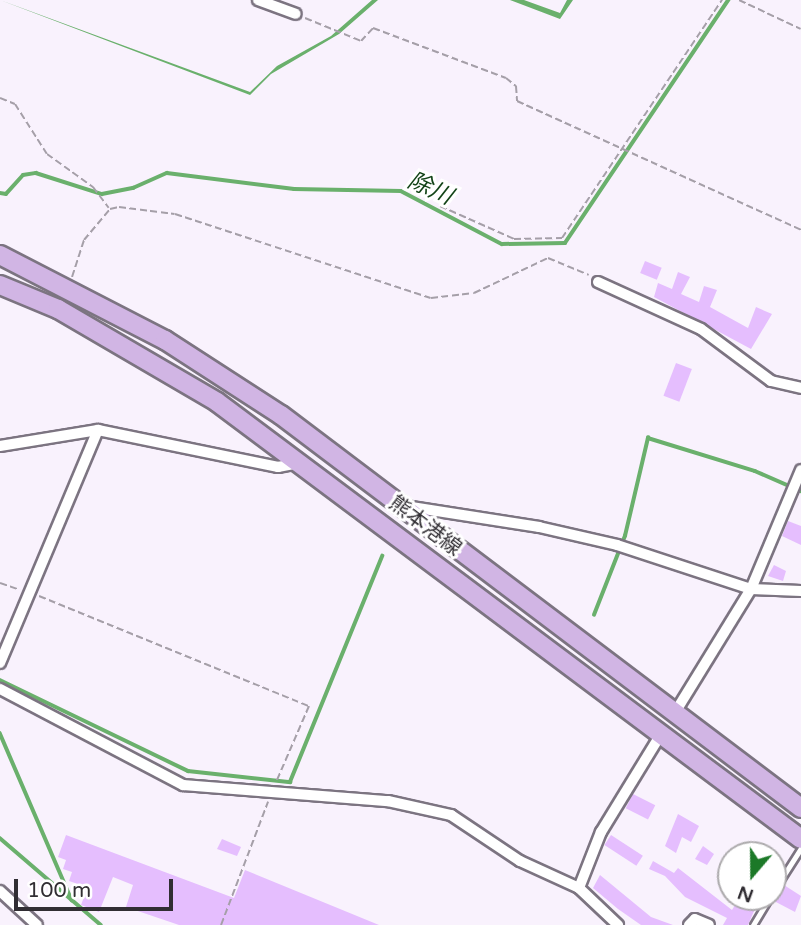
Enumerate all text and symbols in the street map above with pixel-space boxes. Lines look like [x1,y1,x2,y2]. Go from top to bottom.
water label: 除川 [403,167,457,211]
street label: 熊本港線 [384,491,466,561]
north arrow [717,841,787,911]
scale bar [18,866,177,910]
text: 100 m [27,878,91,903]
text: N [735,881,756,907]

